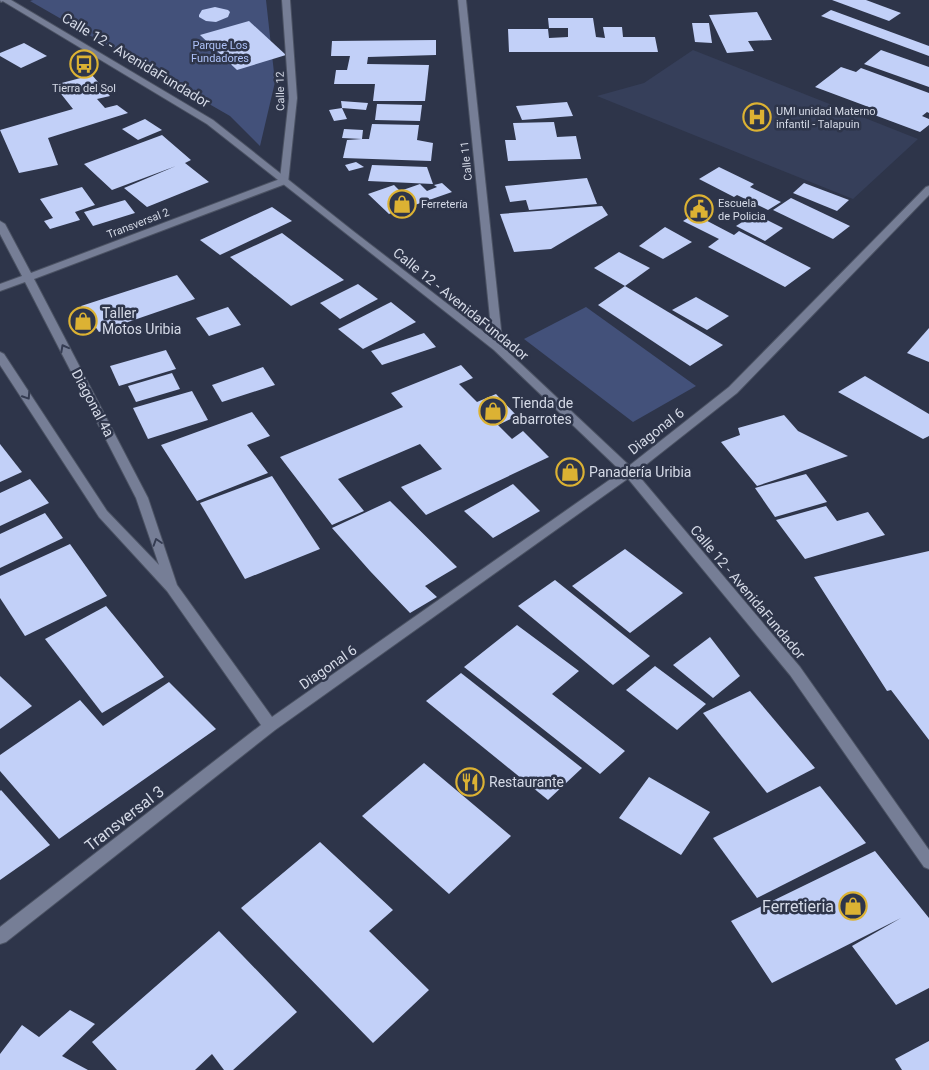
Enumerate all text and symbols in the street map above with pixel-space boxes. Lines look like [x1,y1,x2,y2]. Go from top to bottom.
street label: Calle 12 - AvenidaFundador [59,9,213,111]
park label: Parque Los Fundadores [191,39,249,65]
bus stop icon: Tierra del Sol [69,49,99,79]
street label: Calle 12 [274,71,287,111]
place label: Tierra del Sol [52,82,116,95]
hospital icon: UMI unidad Materno infantil - Talapuin [742,102,772,132]
place label: UMI unidad Materno infantil - Talapuin [776,105,875,131]
street label: Calle 11 [458,141,475,181]
shop icon: Ferretería [387,189,417,219]
public building icon: Escuela de Policia [684,194,714,224]
place label: Escuela de Policia [718,197,766,223]
place label: Ferretería [421,198,468,211]
street label: Transversal 2 [105,206,171,241]
street label: Calle 12 - AvenidaFundador [390,244,532,364]
place label: Taller Motos Uribia [102,305,181,337]
shop icon: Taller Motos Uribia [68,306,98,336]
one-way arrow [60,344,70,353]
street label: Diagonal 4a [69,367,117,439]
one-way arrow [20,391,30,400]
place label: Tienda de abarrotes [512,395,573,427]
shop icon: Tienda de abarrotes [478,396,508,426]
street label: Diagonal 6 [625,404,687,458]
shop icon: Panadería Uribia [555,457,585,487]
place label: Panadería Uribia [589,464,691,480]
street label: Calle 12 - AvenidaFundador [687,522,809,662]
one-way arrow [153,538,163,546]
street label: Diagonal 6 [296,641,360,693]
restaurant icon: Restaurante [455,767,485,797]
place label: Restaurante [489,774,564,790]
street label: Transversal 3 [81,782,168,855]
shop icon: Ferretieria [838,891,868,921]
place label: Ferretieria [762,897,834,916]

